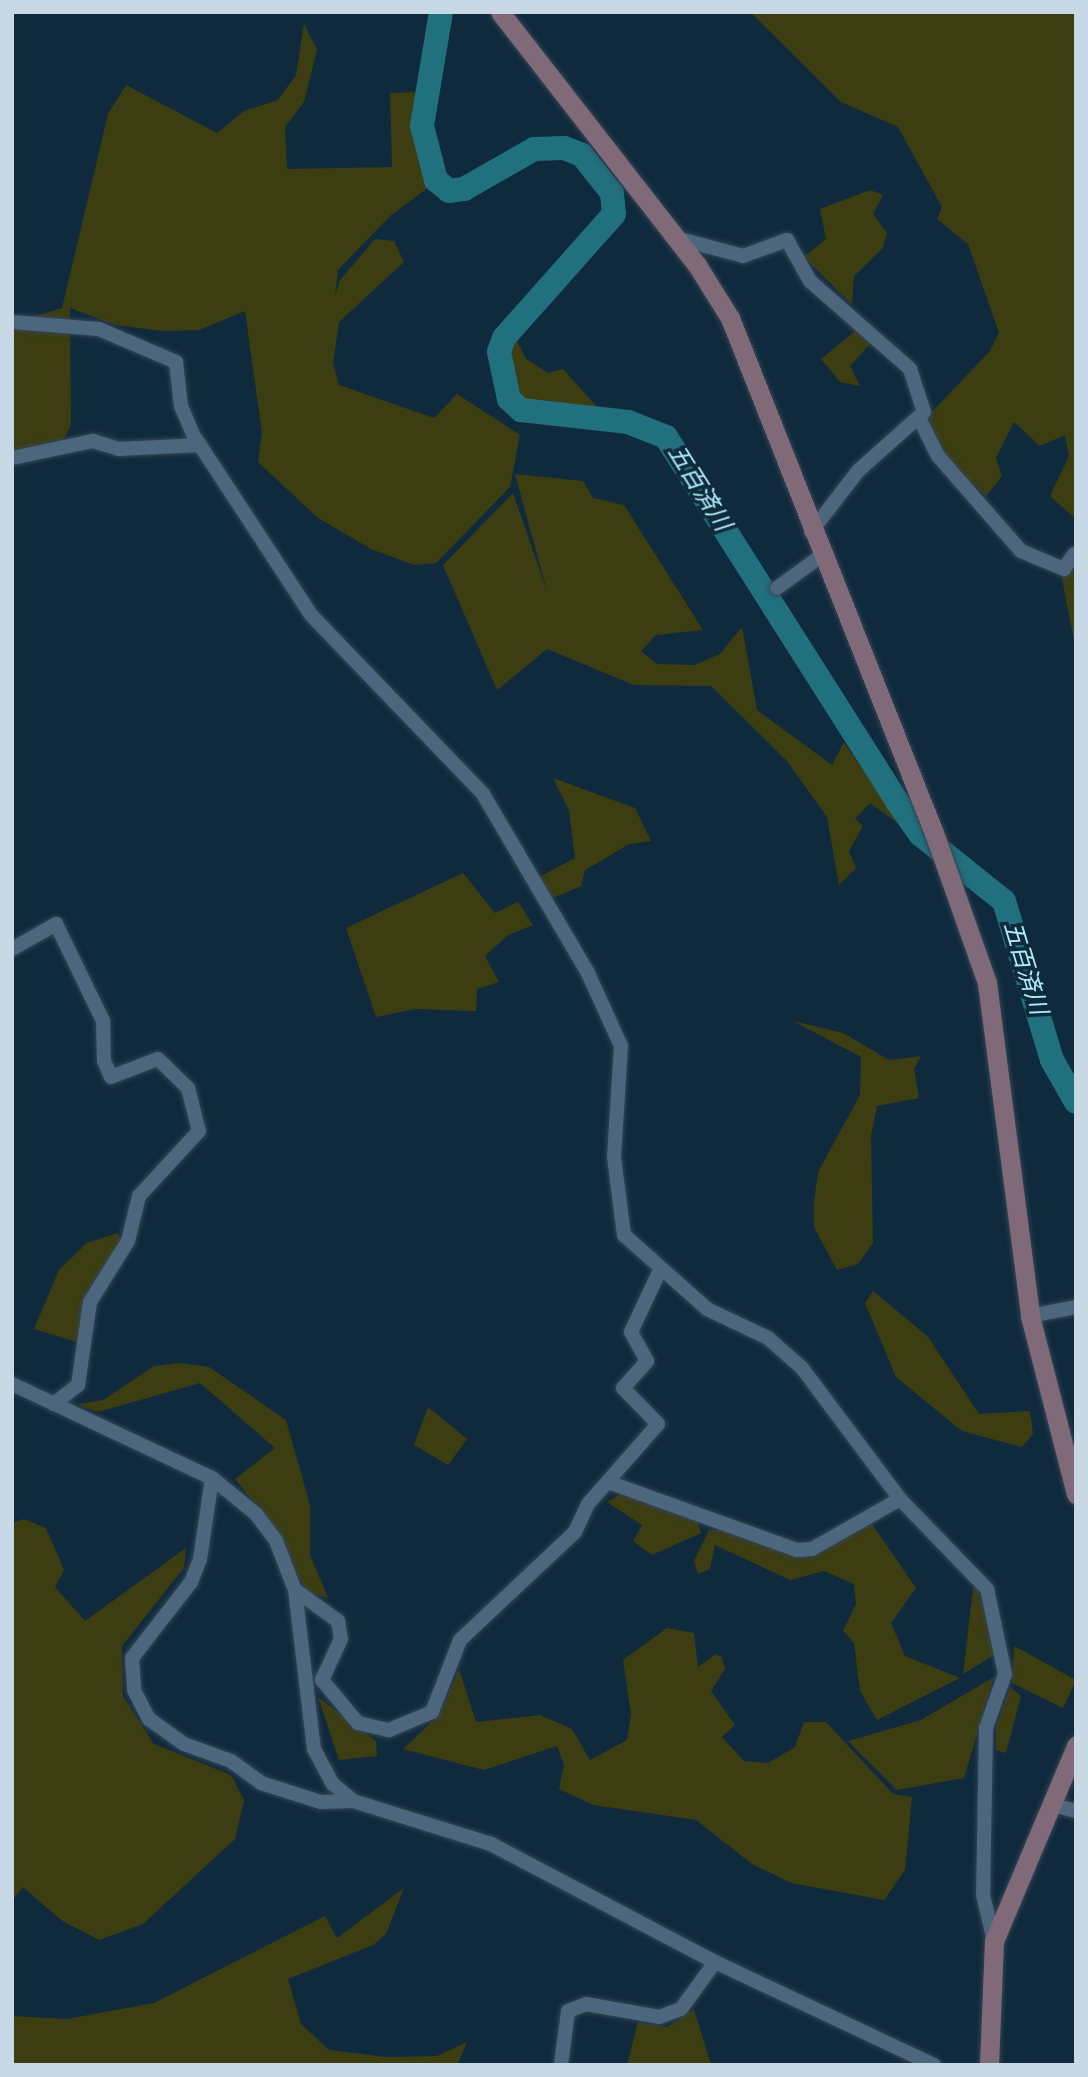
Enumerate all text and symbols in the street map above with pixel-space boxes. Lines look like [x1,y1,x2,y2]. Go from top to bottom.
water label: 五百済川 [661,440,737,536]
water label: 五百済川 [997,918,1053,1018]

